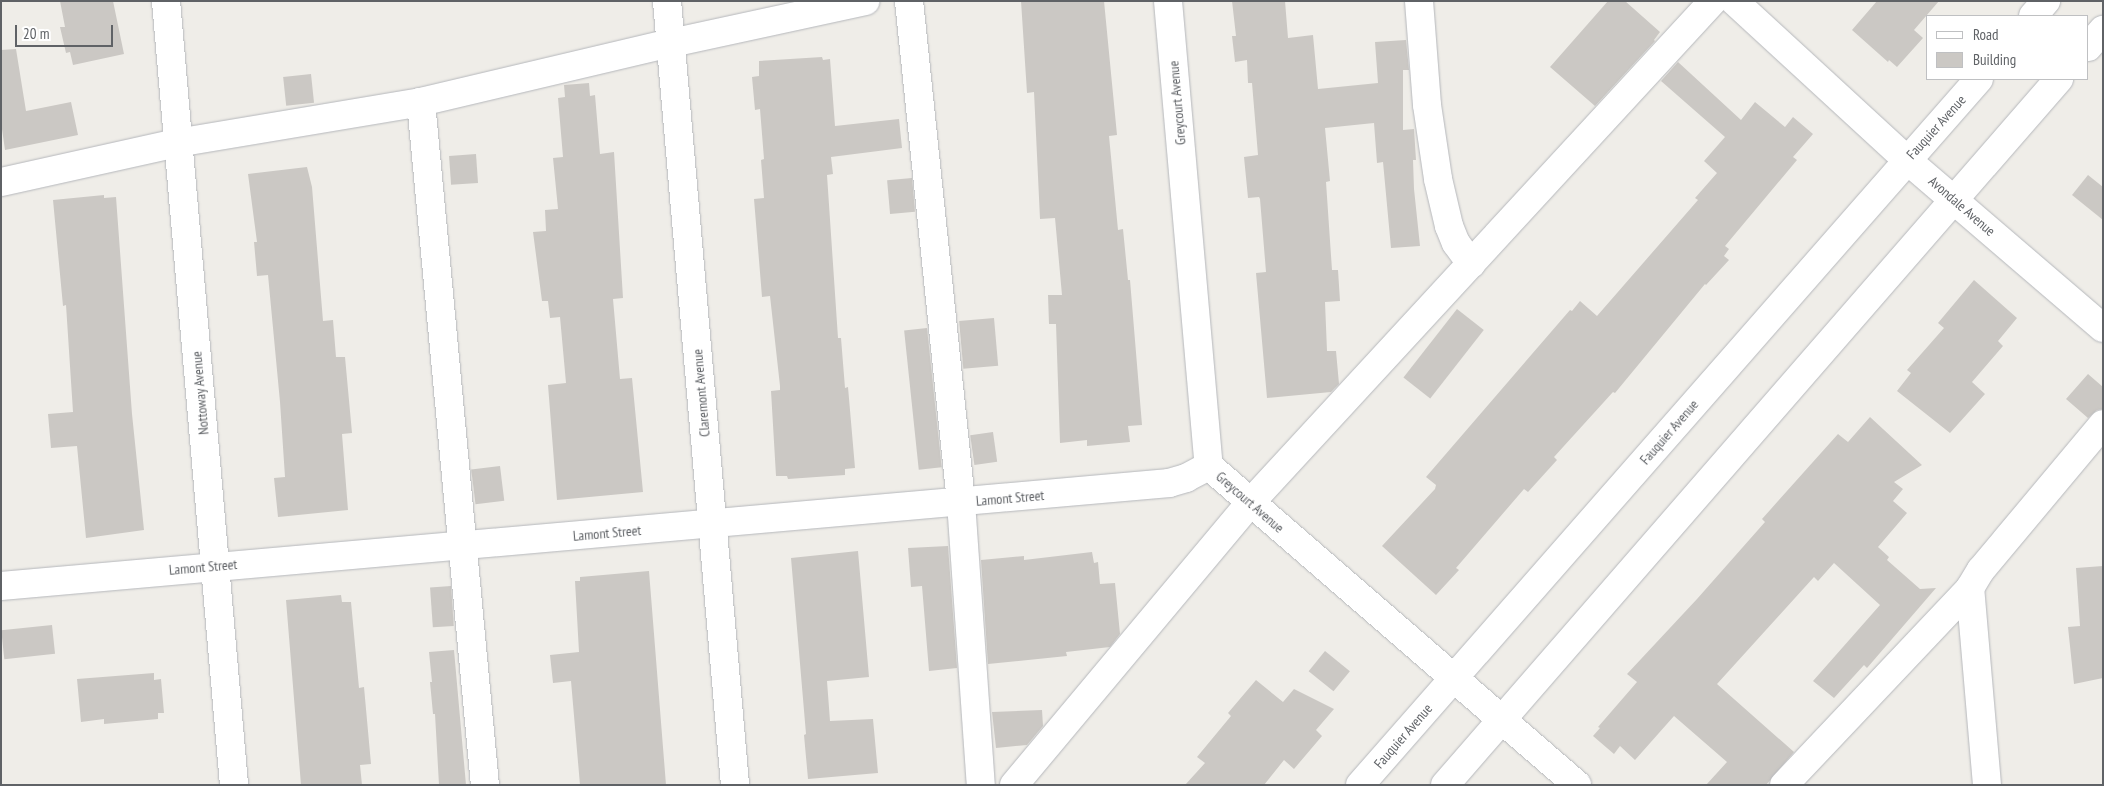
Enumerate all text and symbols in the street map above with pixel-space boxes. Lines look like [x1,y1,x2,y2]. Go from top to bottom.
scale bar [18,15,115,47]
legend [1926,15,2089,80]
text: 20 m [23,24,49,43]
text: Road [1973,25,1999,44]
text: Building [1973,50,2016,69]
street label: Greycourt Avenue [1165,60,1189,146]
street label: Fauquier Avenue [1903,91,1969,163]
street label: Avondale Avenue [1925,172,1999,240]
street label: Claremont Avenue [689,348,713,438]
street label: Nottoway Avenue [188,350,212,436]
street label: Fauquier Avenue [1636,396,1702,468]
street label: Greycourt Avenue [1212,468,1288,536]
street label: Lamont Street [975,487,1045,509]
street label: Lamont Street [572,522,642,544]
street label: Lamont Street [168,556,238,578]
street label: Fauquier Avenue [1370,700,1436,772]

